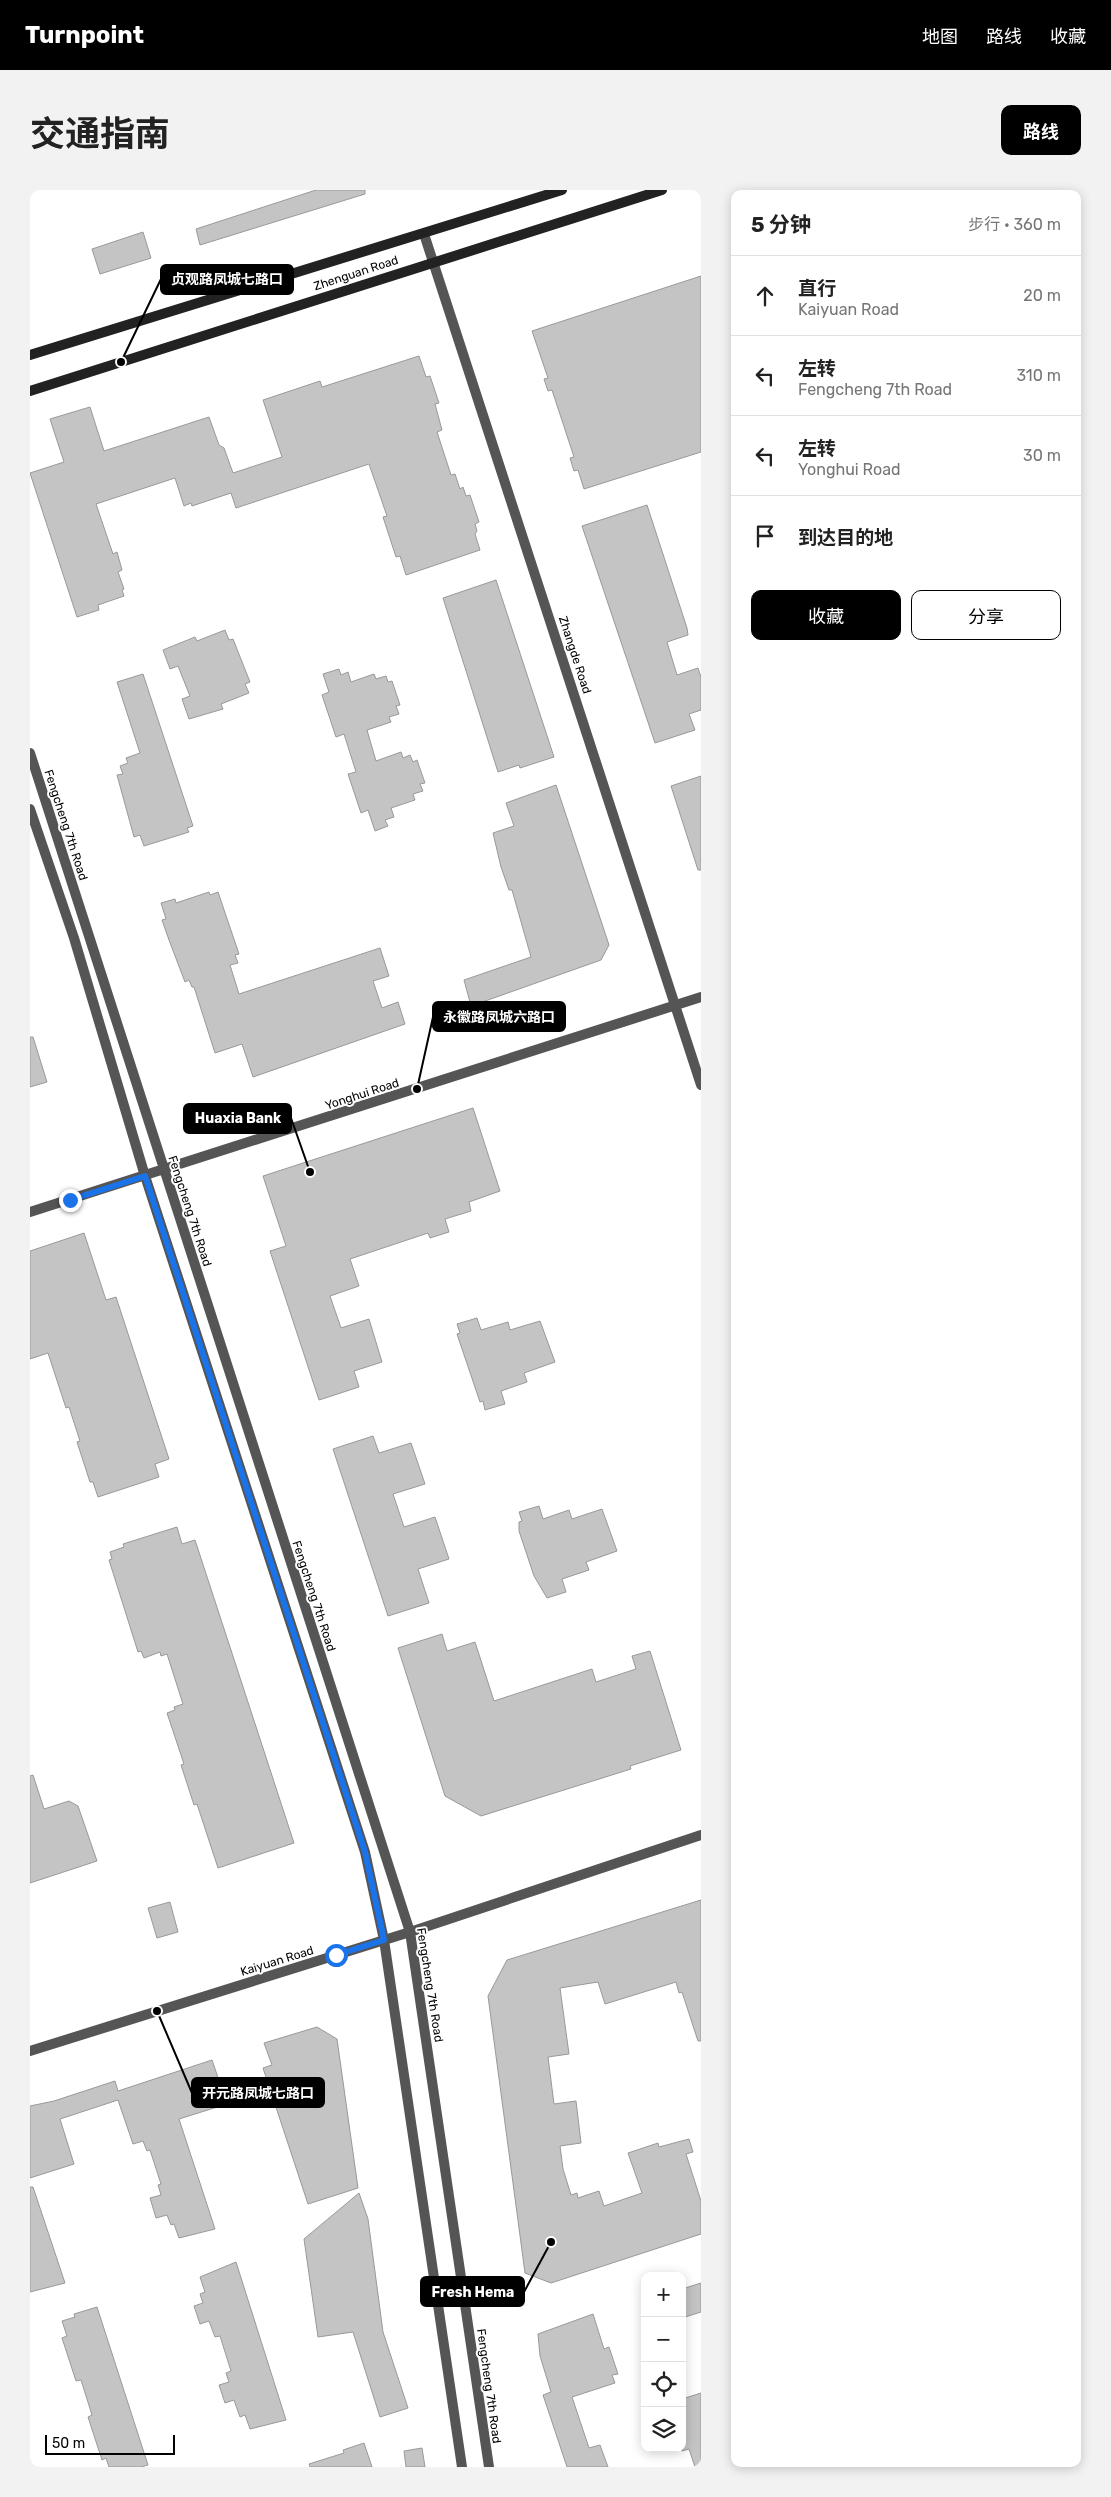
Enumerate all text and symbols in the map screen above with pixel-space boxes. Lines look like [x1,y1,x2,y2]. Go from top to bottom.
text: Turnpoint [25,21,144,49]
text: 地图 [922,26,958,48]
text: 路线 [986,26,1022,48]
text: 收藏 [1050,26,1086,48]
button: 路线 [1001,105,1081,155]
text: 交通指南 [30,113,170,155]
text: 5 分钟 [751,212,811,237]
text: 步行 · 360 m [968,215,1061,234]
street label: Zhenguan Road [312,253,400,293]
callout: 贞观路凤城七路口 [161,265,293,294]
text: 贞观路凤城七路口 [171,271,283,288]
text: 直行 [798,277,836,300]
icon: ahead [751,282,779,310]
text: 20 m [1023,286,1061,305]
text: Kaiyuan Road [798,300,899,319]
text: 左转 [798,357,836,380]
icon: left [751,362,779,390]
text: 310 m [1017,366,1061,385]
text: Fengcheng 7th Road [798,380,952,399]
text: 左转 [798,437,836,460]
icon: left [751,442,779,470]
text: 30 m [1023,446,1061,465]
text: Yonghui Road [798,460,901,479]
icon: arrive [751,522,779,550]
text: 到达目的地 [798,526,893,549]
button: 收藏 [751,590,901,640]
button: 分享 [911,590,1061,640]
street label: Zhangde Road [556,614,594,696]
street label: Fengcheng 7th Road [41,768,91,882]
callout: 永徽路凤城六路口 [433,1002,565,1031]
text: 永徽路凤城六路口 [443,1009,555,1026]
street label: Yonghui Road [323,1075,401,1113]
callout: Huaxia Bank [184,1104,291,1133]
text: Huaxia Bank [195,1110,282,1127]
street label: Fengcheng 7th Road [165,1154,215,1268]
route end [59,1189,82,1212]
street label: Fengcheng 7th Road [289,1539,339,1653]
street label: Fengcheng 7th Road [414,1927,446,2043]
street label: Kaiyuan Road [239,1943,315,1979]
route start [325,1944,348,1967]
callout: 开元路凤城七路口 [192,2078,324,2107]
text: 开元路凤城七路口 [202,2085,314,2102]
map controls [641,2272,686,2452]
button: + [641,2272,686,2317]
callout: Fresh Hema [421,2277,524,2306]
text: Fresh Hema [432,2284,514,2301]
button: − [641,2317,686,2362]
street label: Fengcheng 7th Road [474,2328,504,2444]
button: locate [641,2362,686,2407]
button: layers [641,2407,686,2452]
scale bar [45,2432,175,2455]
text: 50 m [52,2435,85,2452]

